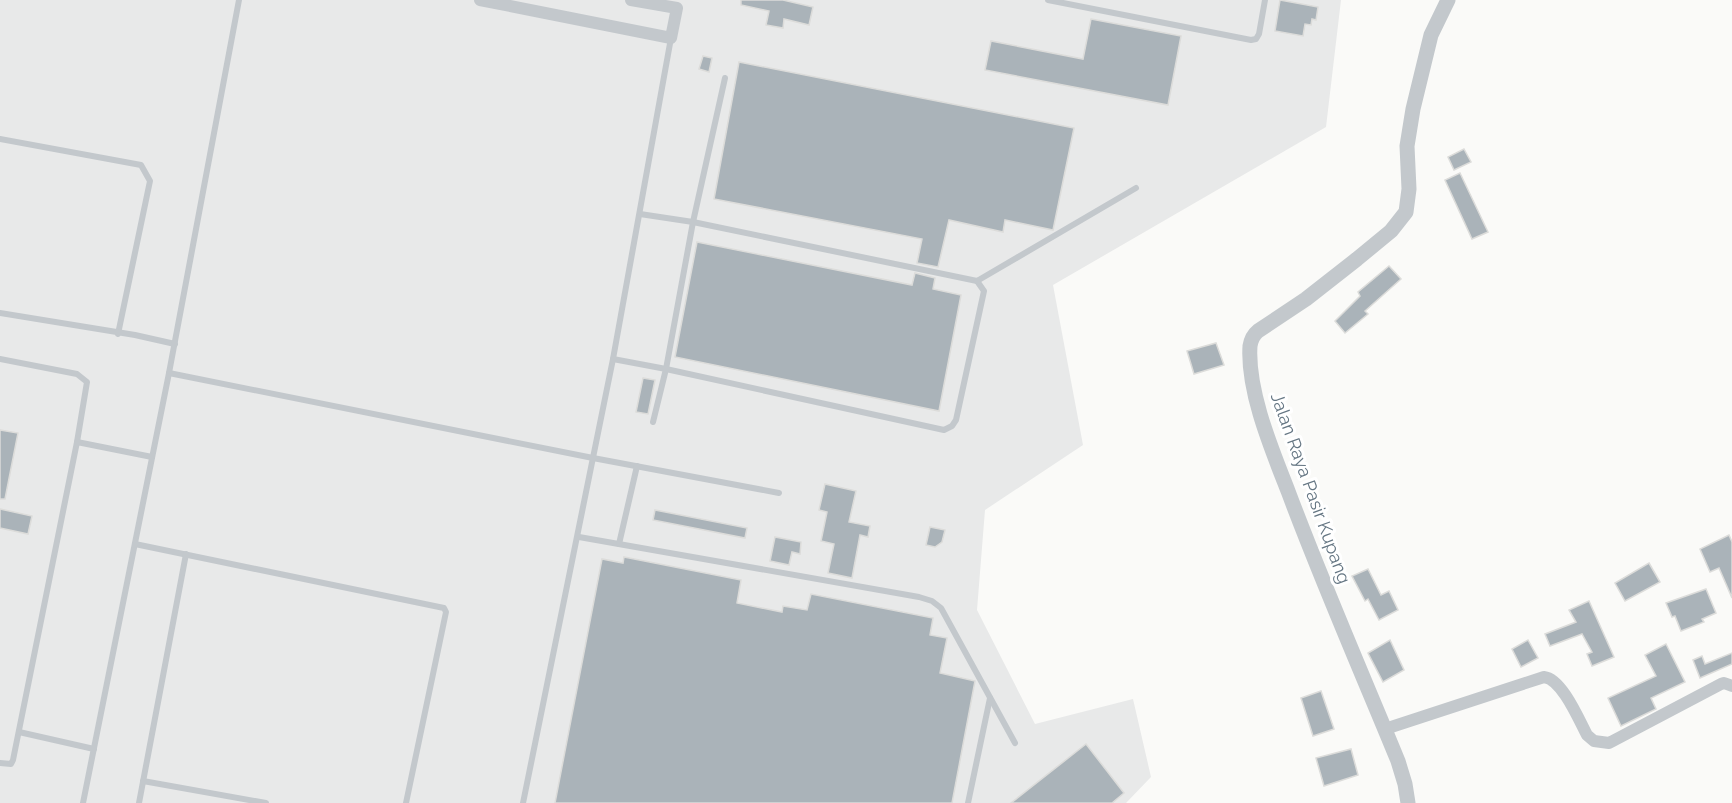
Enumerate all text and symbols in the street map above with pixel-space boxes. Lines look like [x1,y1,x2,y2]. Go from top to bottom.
street label: Jalan Raya Pasir Kupang [1267,390,1355,586]

